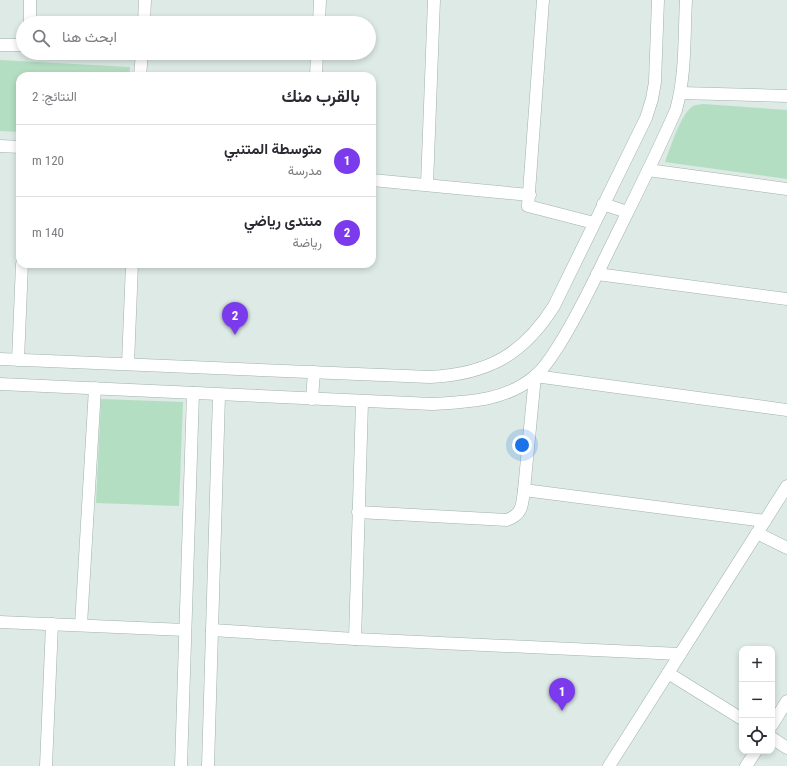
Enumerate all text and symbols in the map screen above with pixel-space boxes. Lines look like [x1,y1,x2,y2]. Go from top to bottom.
search box [16,16,376,60]
icon: search [30,27,52,49]
text: ابحث هنا [62,28,117,46]
text: بالقرب منك [281,86,360,106]
text: النتائج: 2 [32,89,77,104]
text: متوسطة المتنبي [224,140,322,158]
text: 120 m [32,153,64,168]
text: 1 [344,153,350,168]
text: مدرسة [288,163,322,178]
text: منتدى رياضي [244,212,322,230]
text: 140 m [32,225,64,240]
text: 2 [344,225,350,240]
text: رياضة [292,235,322,250]
pin: 2 [222,302,248,335]
your location [512,435,532,455]
map controls [739,646,775,754]
button: + [739,646,775,682]
pin: 1 [549,678,575,711]
button: − [739,682,775,718]
button: locate [739,718,775,754]

